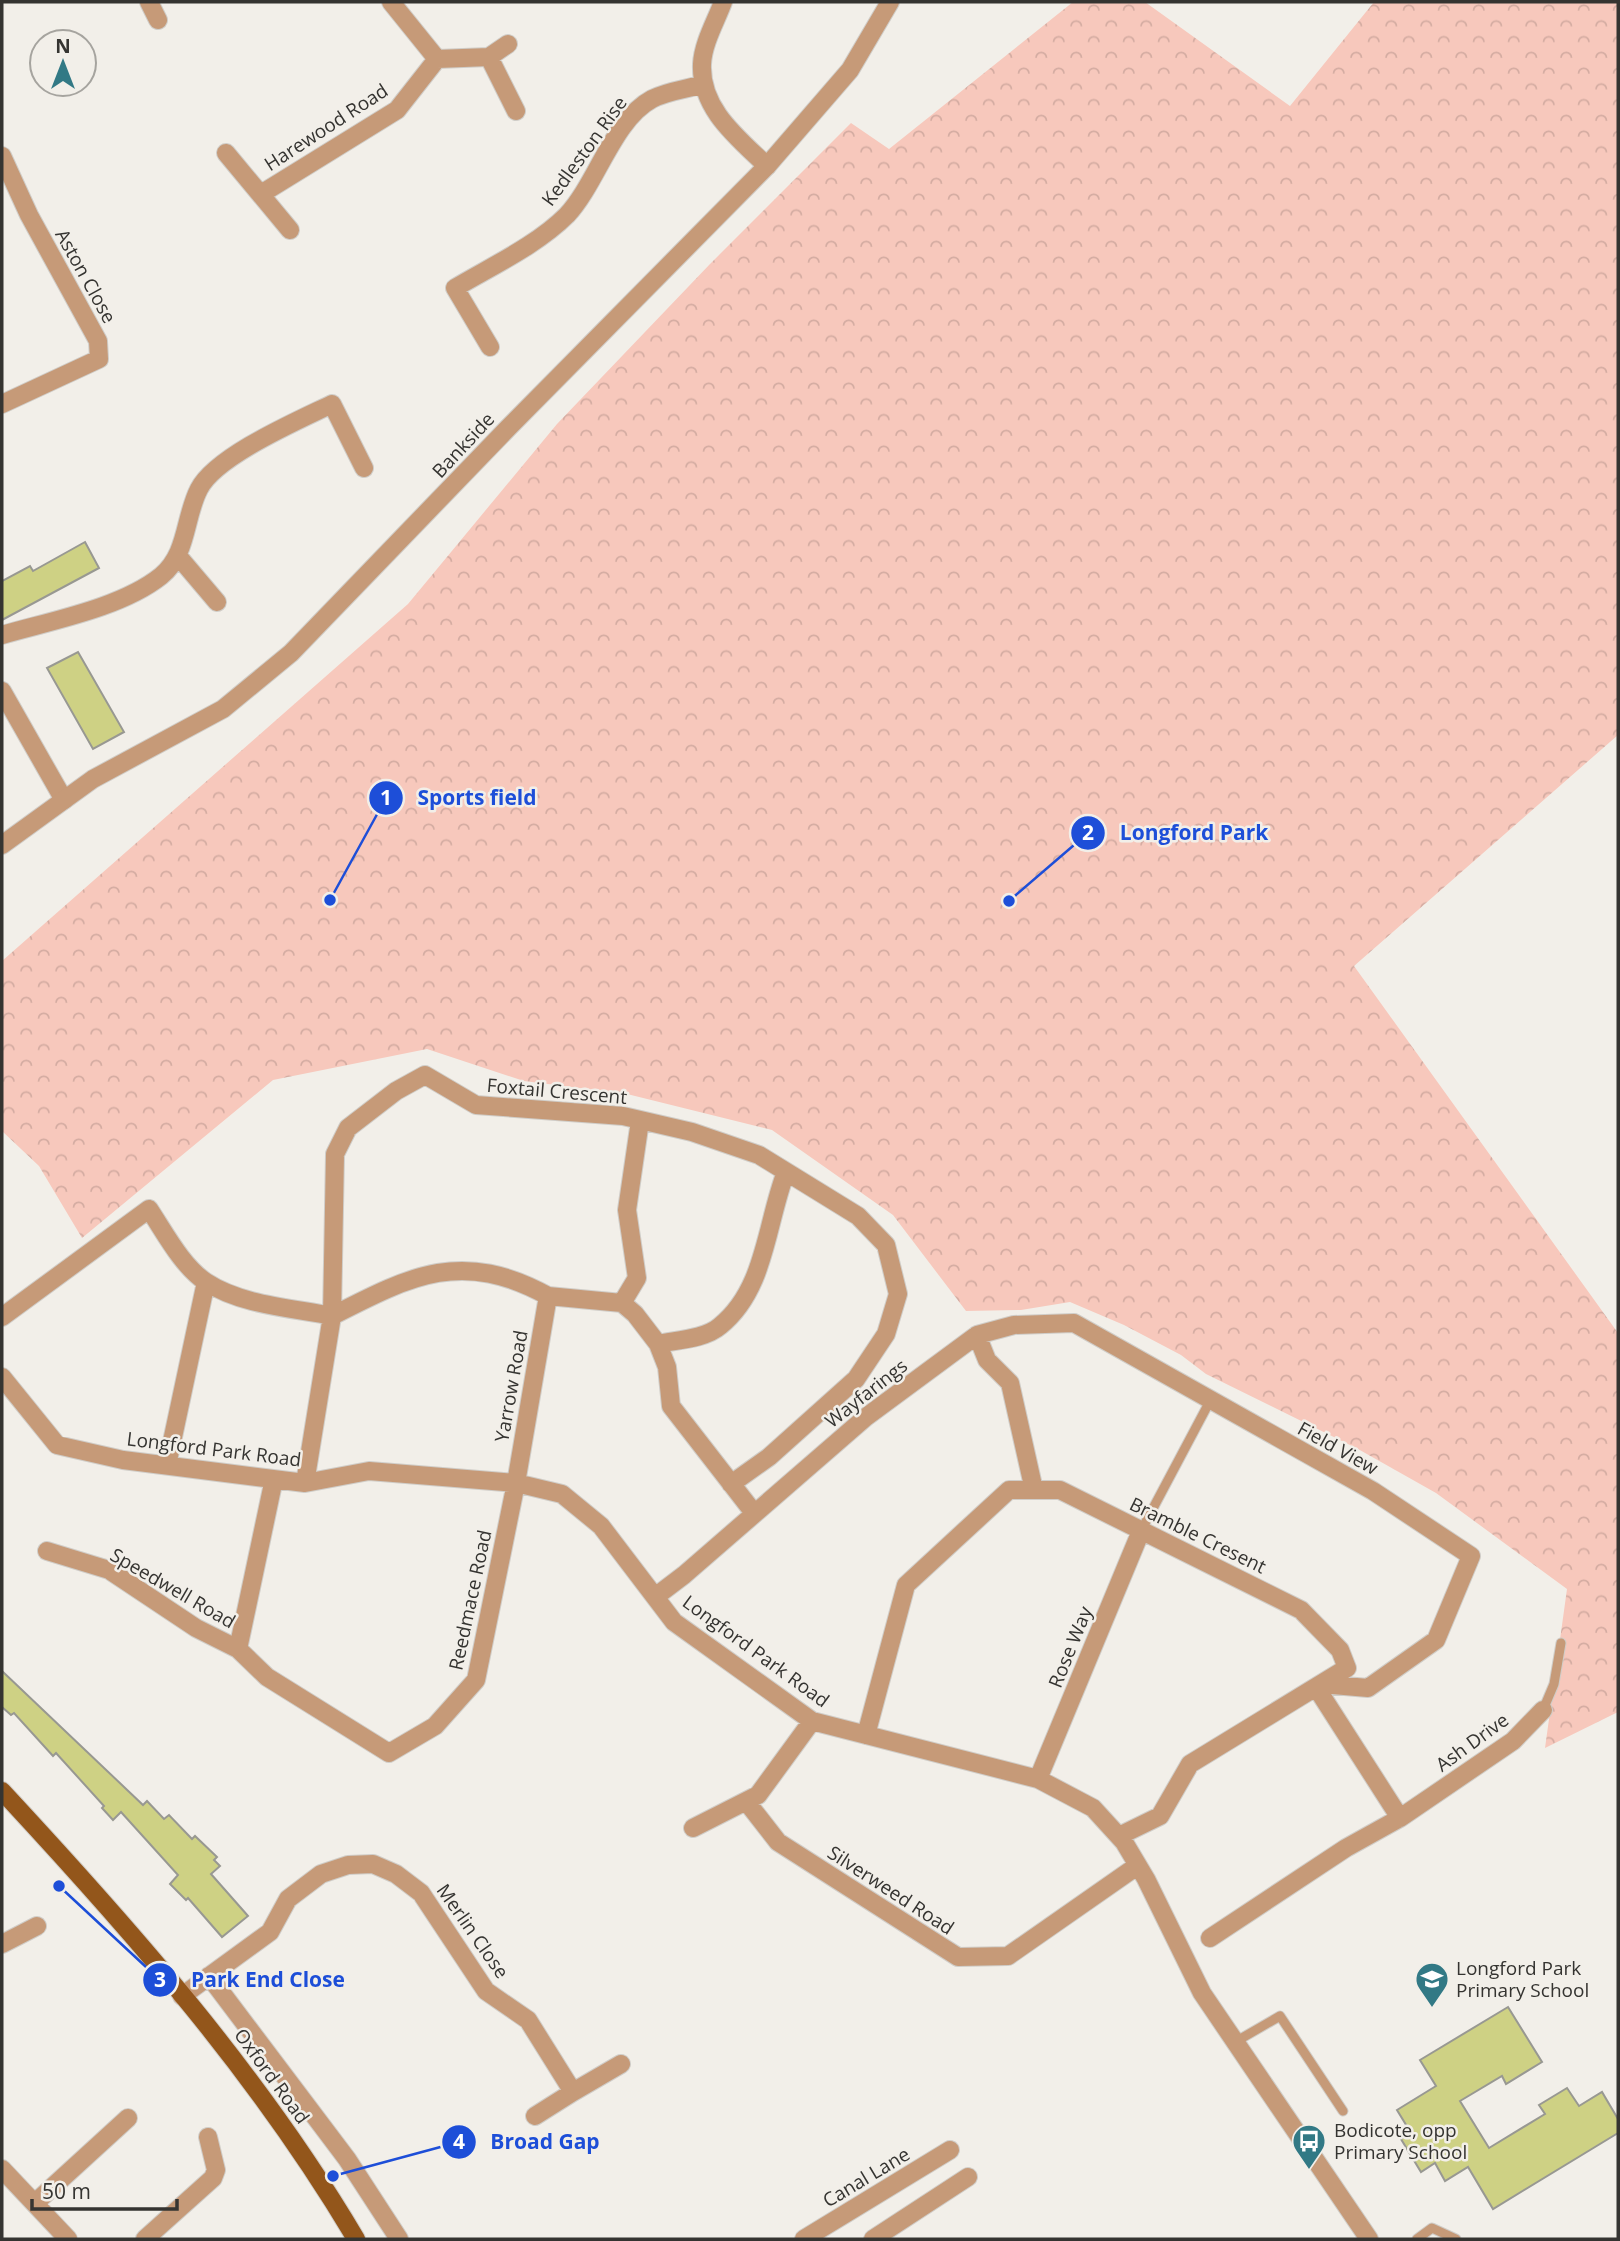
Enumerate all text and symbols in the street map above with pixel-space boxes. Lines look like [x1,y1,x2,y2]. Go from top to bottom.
north arrow [28,28,98,98]
text: N [55,33,71,59]
street label: Harewood Road [259,77,393,177]
street label: Kedleston Rise [535,91,633,211]
street label: Aston Close [49,224,123,328]
street label: Bankside [426,407,500,483]
callout: Sports field [368,777,551,819]
text: 1 [380,783,392,811]
text: Sports field [417,783,537,811]
callout: Longford Park [1071,812,1282,854]
text: 2 [1082,818,1094,846]
text: Longford Park [1120,818,1269,846]
street label: Foxtail Crescent [486,1072,628,1110]
street label: Yarrow Road [488,1328,534,1444]
street label: Wayfarings [819,1353,913,1433]
street label: Field View [1293,1415,1383,1481]
street label: Longford Park Road [125,1425,303,1473]
street label: Bramble Cresent [1125,1491,1271,1579]
street label: Reedmace Road [442,1527,498,1673]
street label: Speedwell Road [106,1542,240,1634]
street label: Longford Park Road [677,1589,835,1713]
street label: Rose Way [1042,1602,1098,1691]
street label: Ash Drive [1430,1707,1514,1777]
street label: Silverweed Road [823,1839,959,1941]
street label: Merlin Close [431,1879,515,1983]
place label: Longford Park Primary School [1456,1955,1589,2003]
callout: Park End Close [142,1959,359,2001]
school or university icon: Longford Park Primary School [1413,1960,1451,2009]
text: 3 [154,1965,166,1993]
text: Park End Close [191,1965,345,1993]
street label: Oxford Road [229,2023,315,2129]
place label: Bodicote, opp Primary School [1334,2117,1467,2165]
callout: Broad Gap [442,2121,614,2163]
bus stop icon: Bodicote, opp Primary School [1290,2122,1328,2171]
text: 4 [453,2127,465,2155]
text: Broad Gap [490,2127,600,2155]
street label: Canal Lane [818,2141,914,2213]
scale bar [32,2168,177,2212]
text: 50 m [42,2177,91,2205]

